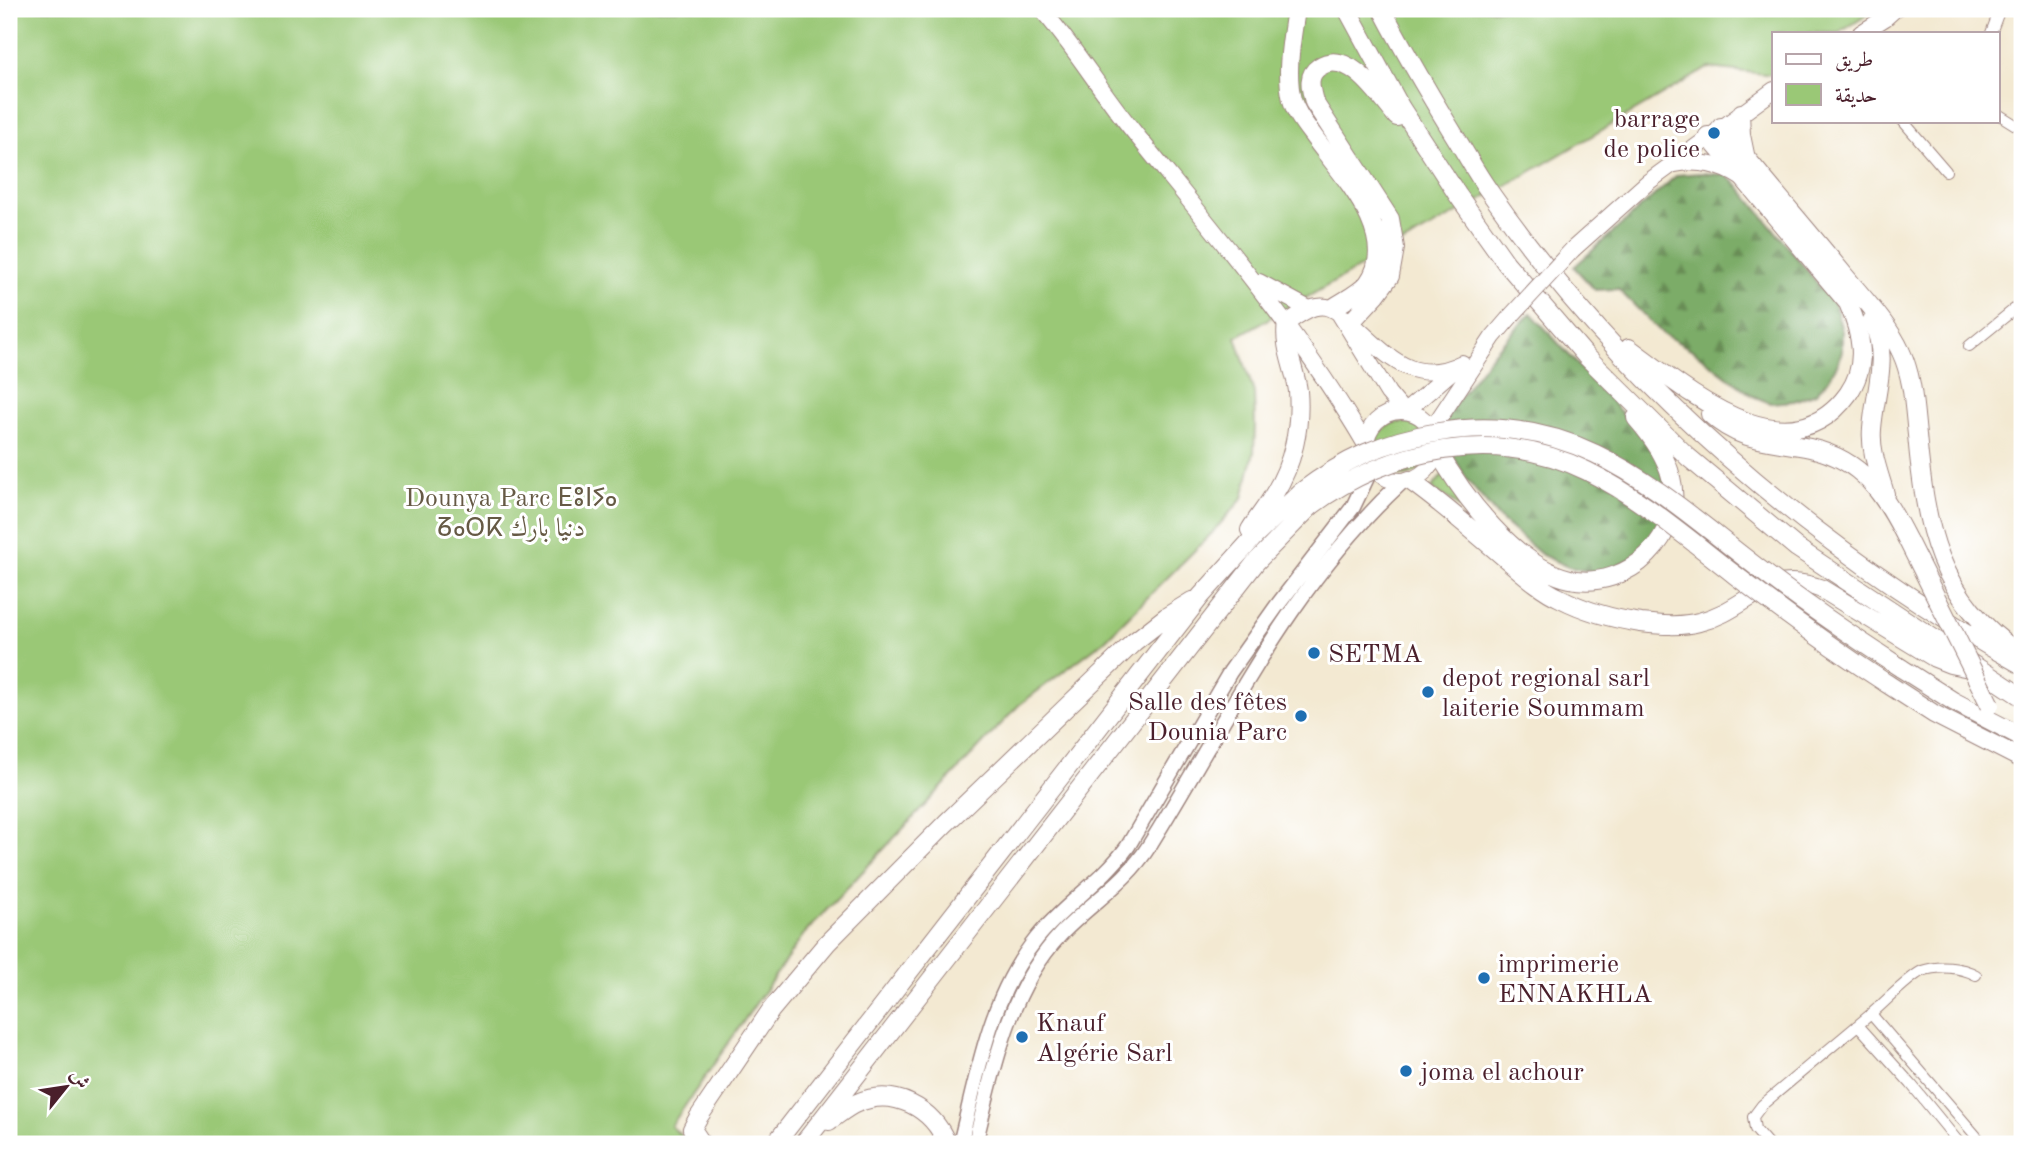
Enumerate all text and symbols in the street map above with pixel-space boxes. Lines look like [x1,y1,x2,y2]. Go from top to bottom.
legend [1772,32,2000,122]
text: طريق [1835,50,1873,72]
text: حديقة [1835,86,1878,108]
place label: barrage de police [1603,107,1700,163]
marker: barrage de police [1706,125,1722,141]
park label: Dounya Parc ⴹⵓⵏⵢⴰ ⵒⴰⵔⴽ دنيا بارك [405,486,617,543]
place label: SETMA [1328,642,1422,668]
marker: SETMA [1306,645,1322,661]
place label: depot regional sarl laiterie Soummam [1442,666,1650,722]
marker: depot regional sarl laiterie Soummam [1420,684,1436,700]
place label: Salle des fêtes Dounia Parc [1128,690,1287,746]
marker: Salle des fêtes Dounia Parc [1293,708,1309,724]
place label: imprimerie ENNAKHLA [1498,952,1653,1008]
marker: imprimerie ENNAKHLA [1476,970,1492,986]
place label: Knauf Algérie Sarl [1036,1011,1172,1067]
marker: Knauf Algérie Sarl [1014,1029,1030,1045]
north arrow [32,1052,102,1122]
place label: joma el achour [1419,1060,1584,1086]
marker: joma el achour [1398,1063,1414,1079]
text: ش [66,1067,91,1093]

